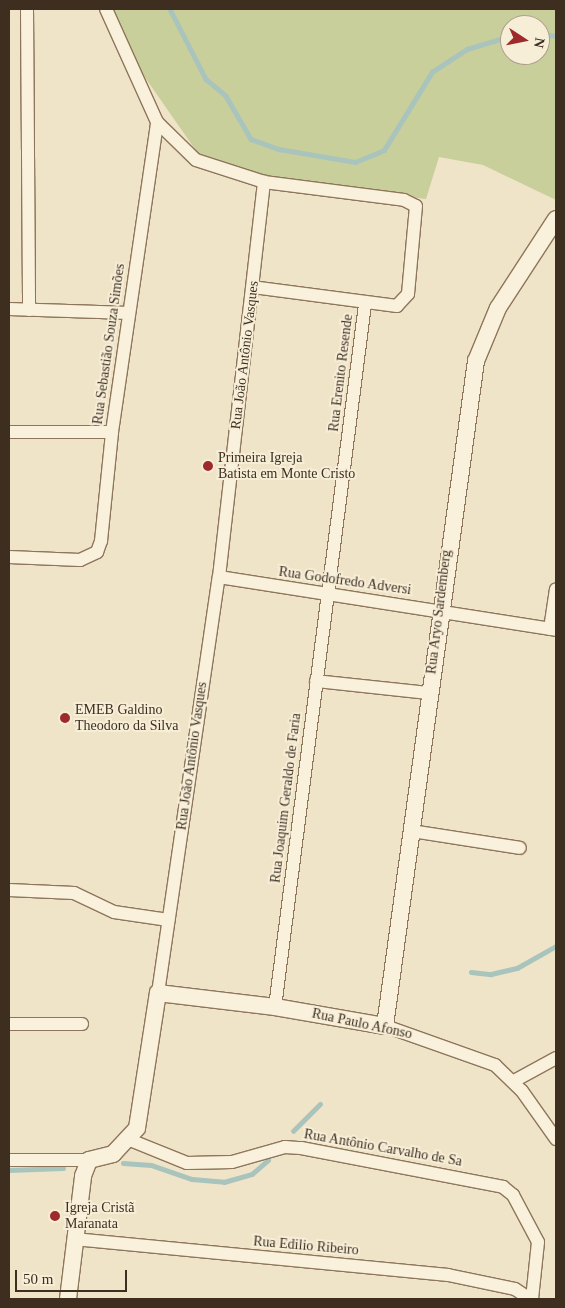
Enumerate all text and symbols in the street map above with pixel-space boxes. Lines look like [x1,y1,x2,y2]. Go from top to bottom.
north arrow [500,15,550,65]
text: N [531,36,548,49]
street label: Rua Sebastião Souza Simões [89,263,129,425]
street label: Rua João Antônio Vasques [227,279,263,431]
street label: Rua Erenito Resende [325,313,357,433]
place label: Primeira Igreja Batista em Monte Cristo [218,450,355,482]
marker: Primeira Igreja Batista em Monte Cristo [202,460,214,472]
street label: Rua Aryo Sardemberg [423,549,455,675]
street label: Rua Godofredo Adversi [277,563,413,599]
street label: Rua João Antônio Vasques [173,680,211,832]
place label: EMEB Galdino Theodoro da Silva [75,702,178,734]
marker: EMEB Galdino Theodoro da Silva [59,712,71,724]
street label: Rua Joaquim Geraldo de Faria [267,712,305,884]
street label: Rua Paulo Afonso [310,1005,414,1043]
street label: Rua Antônio Carvalho de Sa [302,1126,464,1170]
place label: Igreja Cristã Maranata [65,1200,135,1232]
marker: Igreja Cristã Maranata [49,1210,61,1222]
street label: Rua Edilio Ribeiro [253,1233,359,1259]
scale bar [18,1260,130,1292]
text: 50 m [23,1271,53,1287]

